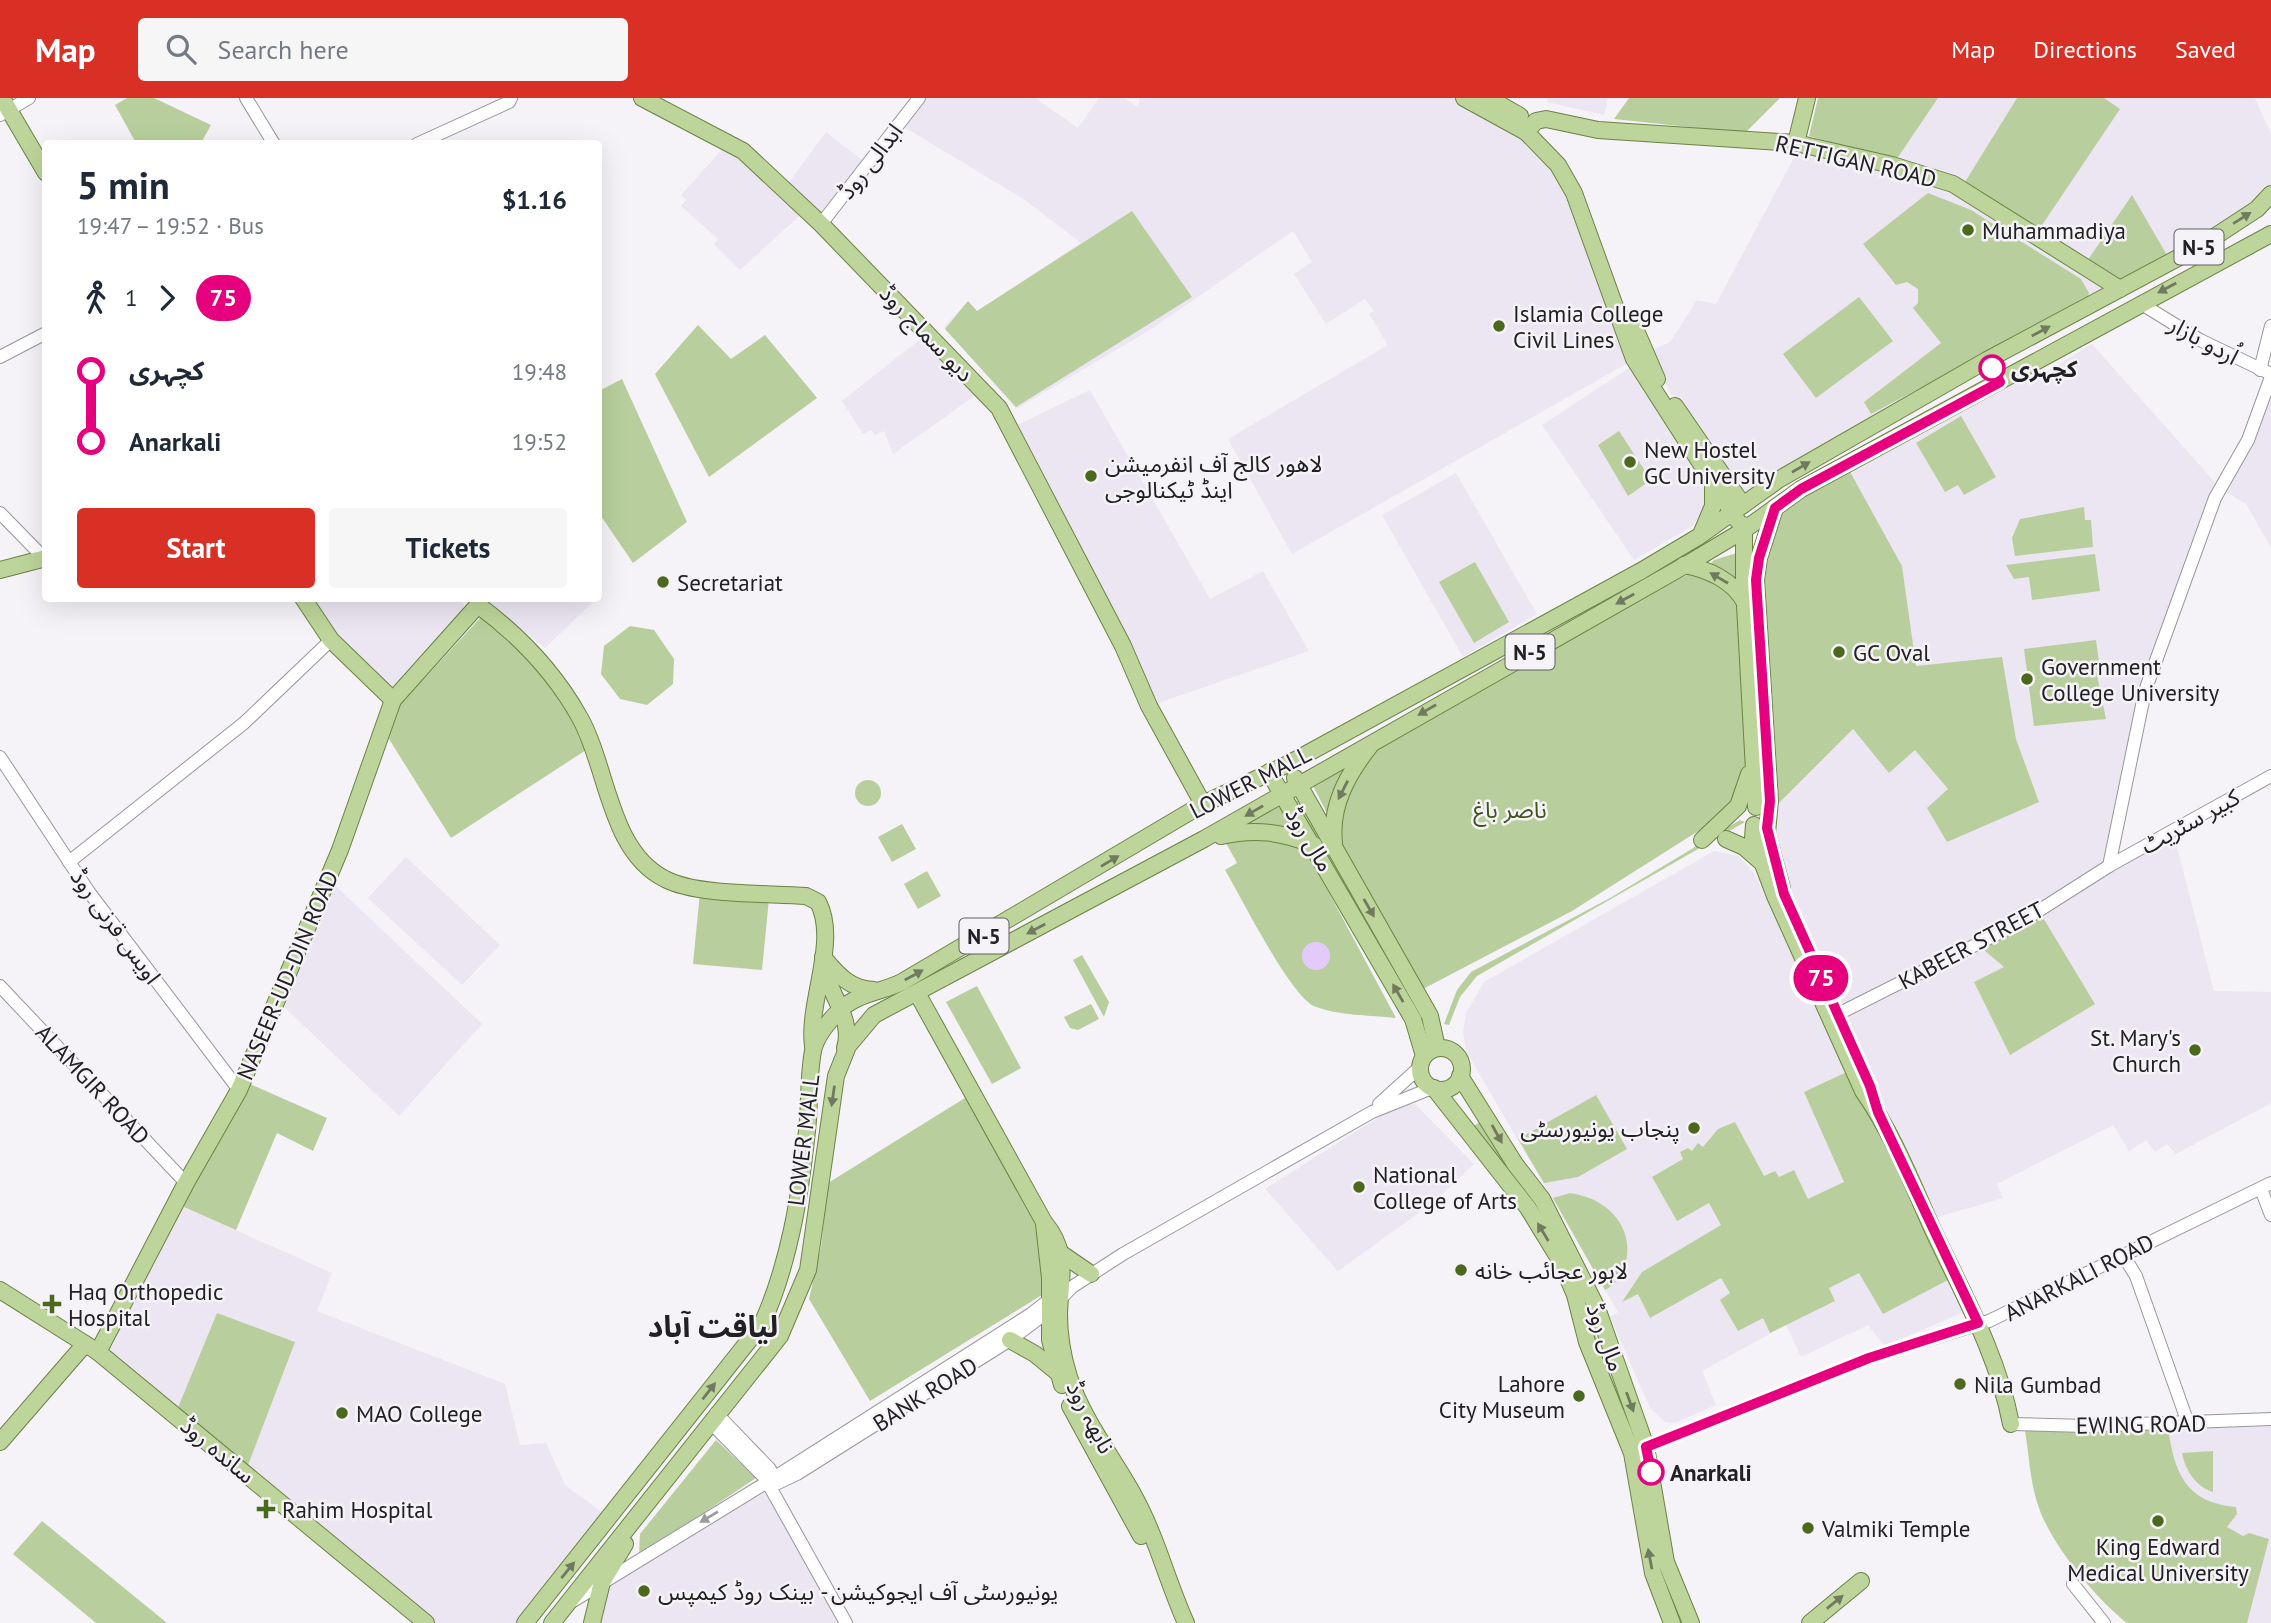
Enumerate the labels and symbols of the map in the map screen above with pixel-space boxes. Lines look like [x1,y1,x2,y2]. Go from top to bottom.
street label: ابدالی روڈ [831,117,909,205]
street label: RETTIGAN ROAD [1773,128,1939,194]
one-way arrow [2233,212,2252,225]
place label: Muhammadiya [1982,216,2126,245]
marker: Muhammadiya [1960,222,1976,238]
road number: N-5 [2174,230,2224,264]
street label: دیو سماج روڈ [872,279,980,390]
one-way arrow [2157,283,2177,294]
place label: Islamia College Civil Lines [1513,299,1663,354]
street label: اُردو بازار [2163,307,2245,371]
marker: Islamia College Civil Lines [1491,318,1507,334]
one-way arrow [2031,325,2051,337]
place label: کچہری [2011,354,2078,384]
marker: کچہری [1979,355,2005,381]
place label: New Hostel GC University [1644,435,1775,490]
place label: لاھور کالج آف انفرمیشن اینڈ ٹیکنالوجی [1105,449,1323,504]
marker: New Hostel GC University [1622,454,1638,470]
one-way arrow [1791,461,1810,474]
marker: لاھور کالج آف انفرمیشن اینڈ ٹیکنالوجی [1083,468,1099,484]
place label: Secretariat [677,568,783,597]
one-way arrow [1709,572,1728,584]
marker: Secretariat [655,574,671,590]
one-way arrow [1615,593,1635,605]
road number: N-5 [1506,634,1554,670]
place label: GC Oval [1853,638,1930,667]
marker: GC Oval [1831,644,1847,660]
place label: Government College University [2041,652,2219,707]
marker: Government College University [2019,671,2035,687]
one-way arrow [1417,704,1436,716]
street label: LOWER MALL [1184,739,1316,825]
one-way arrow [1337,780,1348,800]
street label: کبیر سٹریٹ [2136,782,2245,860]
park label: ناصر باغ [1473,795,1547,827]
street label: مال روڈ [1279,801,1341,877]
one-way arrow [1244,805,1264,817]
one-way arrow [1101,854,1120,867]
street label: اویس قرنی روڈ [64,863,168,989]
street label: NASEER-UD-DIN ROAD [230,866,344,1084]
street label: KABEER STREET [1893,894,2049,996]
one-way arrow [1363,899,1375,918]
road number: N-5 [960,918,1009,954]
one-way arrow [1026,924,1046,935]
line badge: 75 [1790,955,1853,1001]
one-way arrow [904,969,923,981]
one-way arrow [1392,983,1404,1003]
street label: ALAMGIR ROAD [30,1018,156,1150]
place label: St. Mary's Church [2090,1023,2181,1078]
marker: St. Mary's Church [2187,1042,2203,1058]
street label: LOWER MALL [781,1072,825,1207]
one-way arrow [828,1085,839,1107]
place label: پنجاب یونیورسٹی [1520,1114,1680,1144]
marker: پنجاب یونیورسٹی [1686,1120,1702,1136]
one-way arrow [1491,1124,1503,1143]
place label: National College of Arts [1373,1160,1517,1215]
marker: National College of Arts [1351,1179,1367,1195]
one-way arrow [1536,1222,1549,1241]
street label: ANARKALI ROAD [1999,1227,2159,1327]
place label: لاہور عجائب خانه [1475,1256,1628,1285]
marker: لاہور عجائب خانه [1453,1262,1469,1278]
place label: Haq Orthopedic Hospital [68,1277,223,1332]
marker: Haq Orthopedic Hospital [42,1294,62,1314]
street label: مال روڈ [1580,1299,1632,1375]
district label: لیاقت آباد [648,1306,778,1345]
street label: BANK ROAD [867,1350,983,1438]
place label: Lahore City Museum [1439,1369,1565,1424]
place label: Nila Gumbad [1974,1370,2101,1399]
street label: نابھہ روڈ [1060,1376,1122,1458]
marker: Nila Gumbad [1952,1376,1968,1392]
one-way arrow [702,1383,717,1401]
marker: Lahore City Museum [1571,1388,1587,1404]
one-way arrow [1625,1391,1636,1412]
place label: MAO College [356,1399,483,1428]
marker: MAO College [334,1405,350,1421]
street label: EWING ROAD [2076,1408,2206,1440]
street label: ساندہ روڈ [175,1411,261,1489]
place label: Anarkali [1670,1458,1752,1487]
marker: Anarkali [1638,1459,1664,1485]
place label: Rahim Hospital [282,1495,433,1524]
marker: Rahim Hospital [256,1499,276,1519]
one-way arrow [700,1511,719,1524]
marker: King Edward Medical University [2150,1513,2166,1529]
place label: Valmiki Temple [1821,1514,1971,1543]
marker: Valmiki Temple [1800,1520,1816,1536]
place label: King Edward Medical University [2067,1532,2249,1587]
one-way arrow [1645,1547,1656,1569]
one-way arrow [560,1561,575,1578]
place label: یونیورسٹی آف ایجوکیشن - بینک روڈ کیمپس [658,1577,1058,1607]
marker: یونیورسٹی آف ایجوکیشن - بینک روڈ کیمپس [636,1583,652,1599]
one-way arrow [1826,1595,1844,1610]

